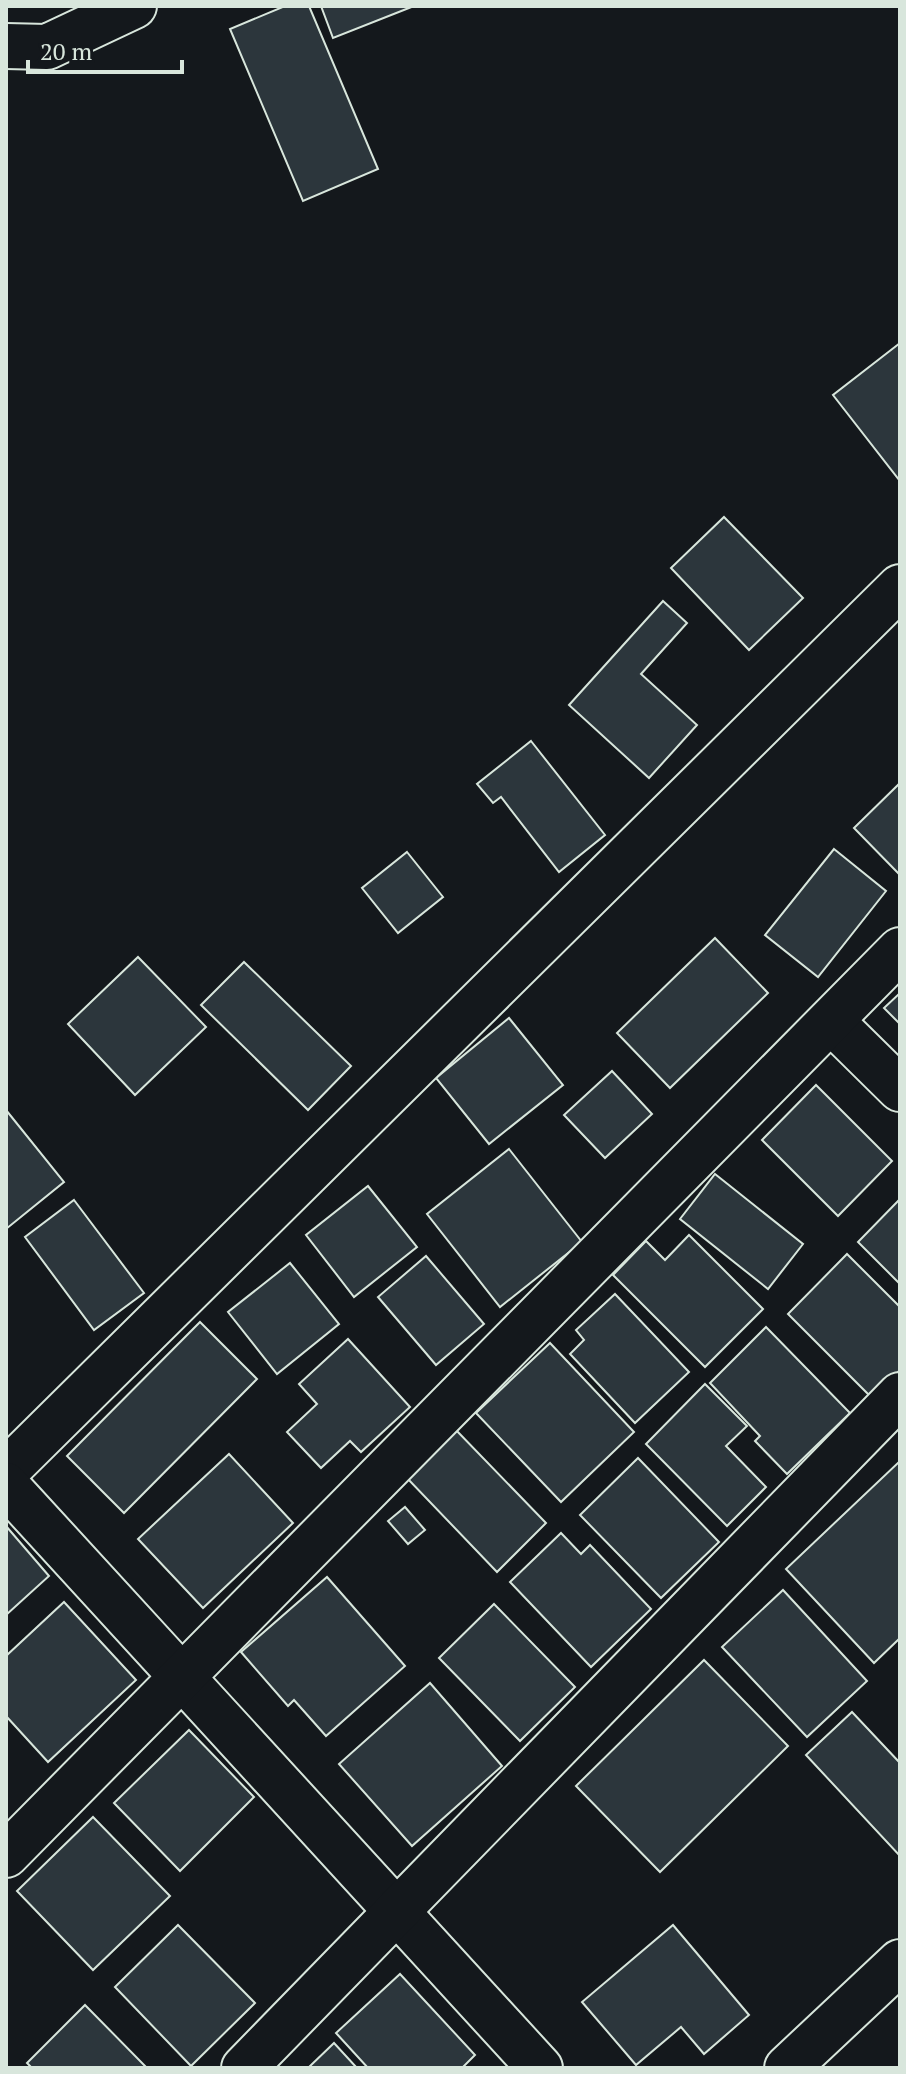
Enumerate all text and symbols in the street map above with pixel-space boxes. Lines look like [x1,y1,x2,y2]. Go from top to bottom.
scale bar [28,24,182,74]
text: 20 m [40,35,92,67]

